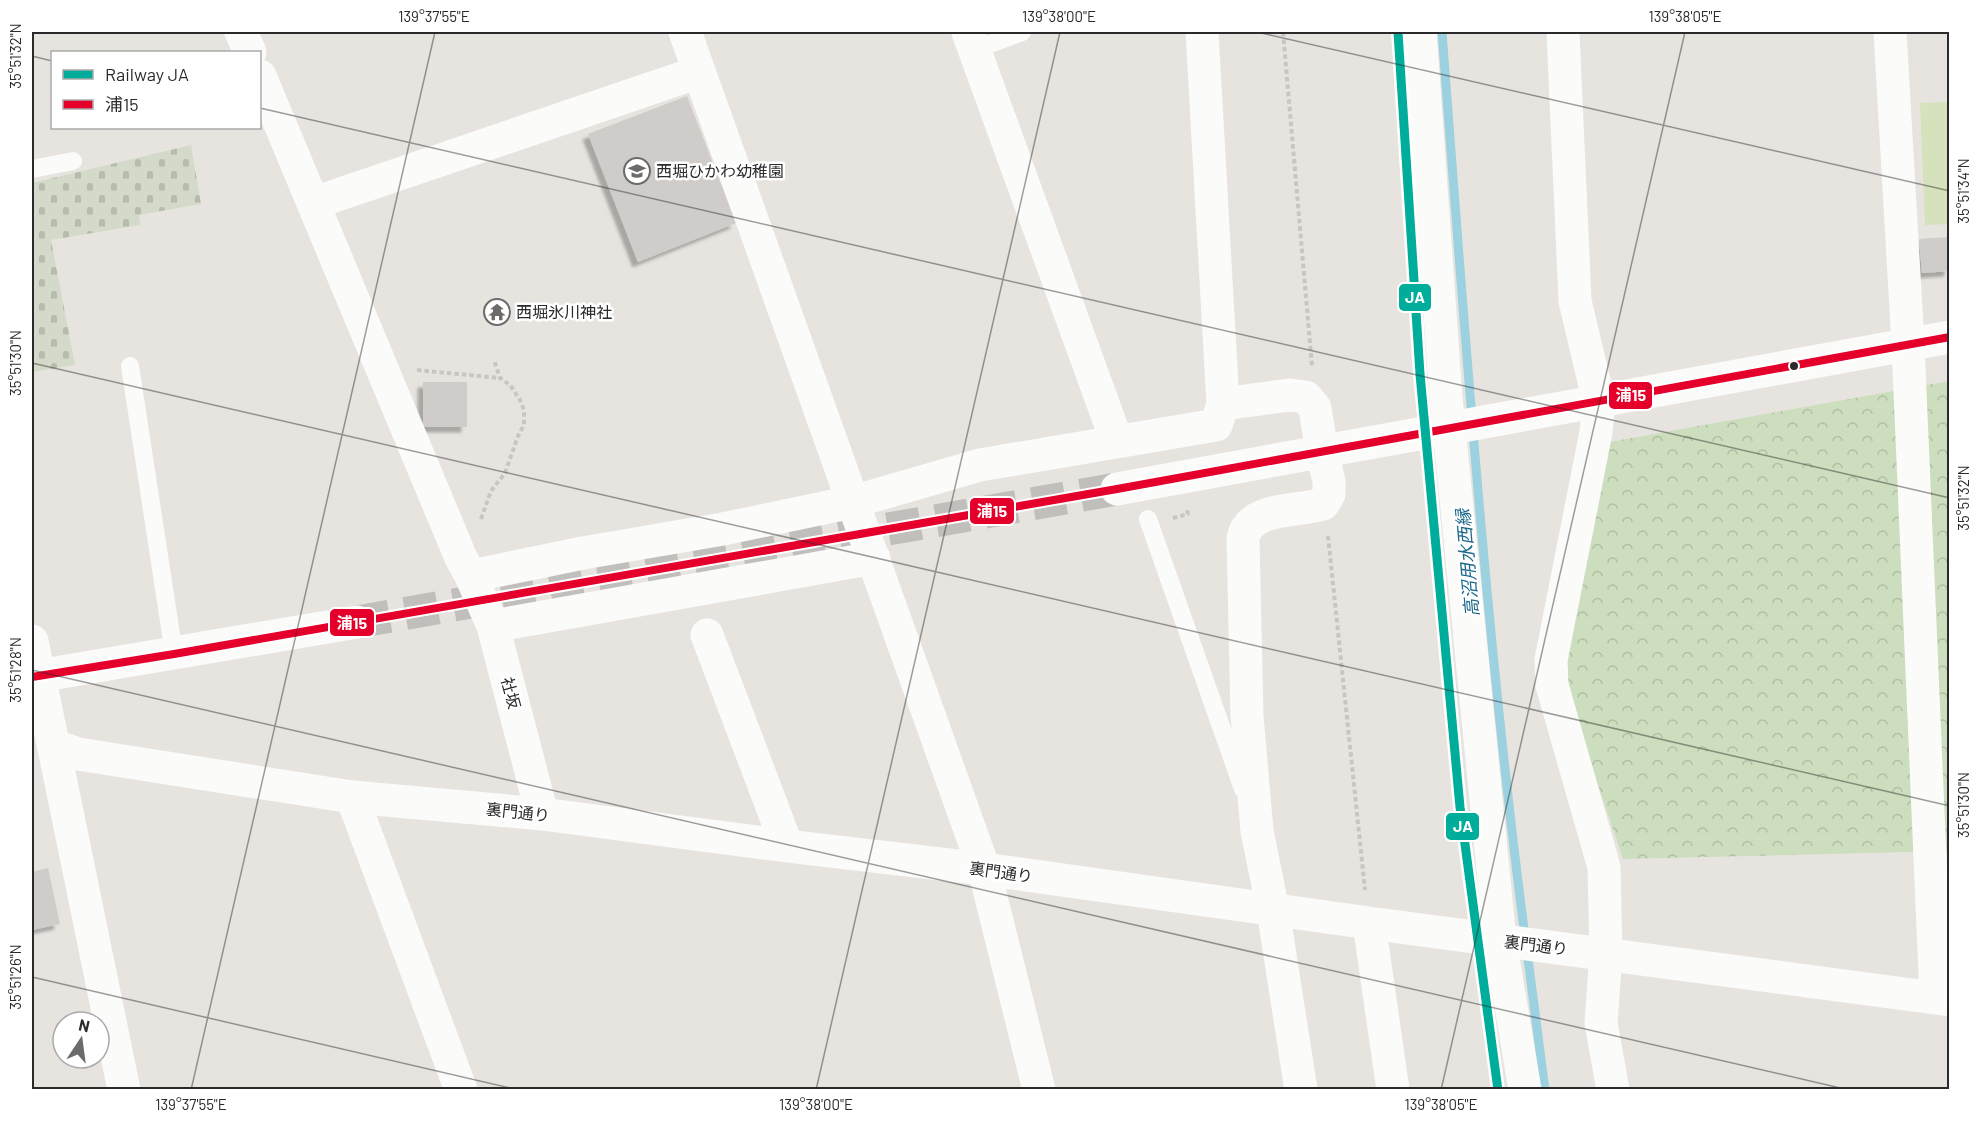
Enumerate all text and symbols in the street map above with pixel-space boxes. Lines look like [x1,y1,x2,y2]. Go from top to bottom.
text: 139°37'55"E [398,7,470,25]
text: 139°38'00"E [1022,7,1096,25]
text: 139°38'05"E [1648,7,1722,25]
text: 35°51'32"N [6,23,24,89]
legend [51,51,261,129]
text: Railway JA [105,63,189,85]
text: 浦15 [105,93,139,115]
school or university icon: 西堀ひかわ幼稚園 [622,156,652,186]
text: 35°51'34"N [1954,158,1972,224]
place label: 西堀ひかわ幼稚園 [656,161,784,180]
line badge: JA [1398,283,1432,312]
text: JA [1405,287,1425,306]
temple icon: 西堀氷川神社 [482,297,512,327]
place label: 西堀氷川神社 [516,302,612,321]
text: 35°51'30"N [6,330,24,396]
unlabelled marker [1788,360,1800,372]
line badge: 浦15 [1608,381,1653,410]
text: 浦15 [1616,385,1647,404]
text: 35°51'32"N [1954,465,1972,531]
line badge: 浦15 [969,497,1015,525]
text: 浦15 [977,501,1008,520]
water label: 高沼用水西縁 [1451,506,1483,618]
line badge: 浦15 [329,608,375,637]
text: 浦15 [337,613,368,632]
text: 35°51'28"N [6,637,24,703]
street label: 社坂 [498,675,525,711]
text: 35°51'30"N [1954,772,1972,838]
street label: 裏門通り [485,799,551,824]
line badge: JA [1445,812,1480,841]
text: JA [1453,816,1473,835]
street label: 裏門通り [968,858,1034,885]
street label: 裏門通り [1503,931,1569,958]
text: 35°51'26"N [6,944,24,1010]
north arrow [51,1010,111,1070]
text: N [77,1014,92,1035]
text: 139°37'55"E [155,1095,227,1113]
text: 139°38'00"E [779,1095,853,1113]
text: 139°38'05"E [1404,1095,1478,1113]

